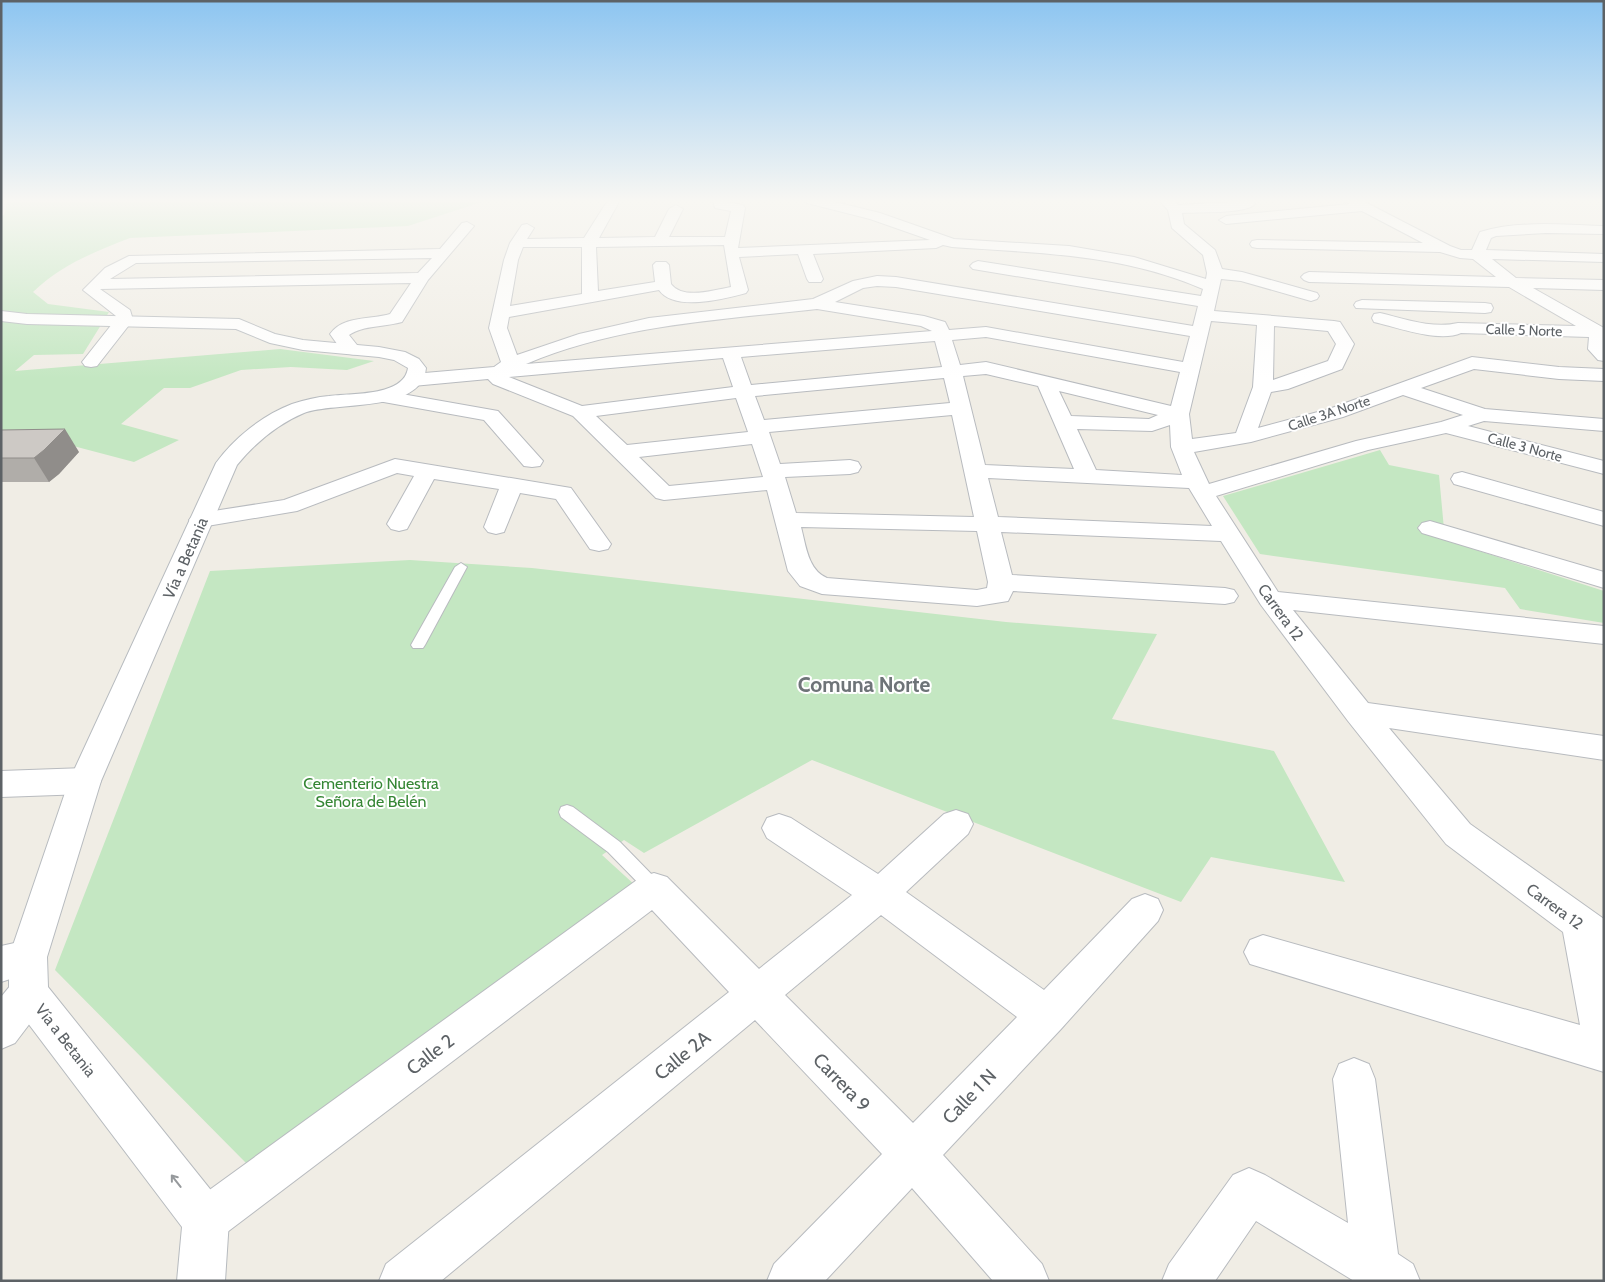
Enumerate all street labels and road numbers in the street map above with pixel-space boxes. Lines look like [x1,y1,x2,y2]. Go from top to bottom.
street label: Calle 5 Norte [1485,320,1563,340]
street label: Calle 3A Norte [1286,391,1372,435]
street label: Calle 3 Norte [1486,428,1564,466]
street label: Vía a Betania [159,514,212,602]
street label: Carrera 12 [1254,580,1308,644]
street label: Carrera 12 [1523,879,1587,933]
street label: Vía a Betania [31,1000,100,1081]
street label: Calle 2A [650,1026,715,1085]
street label: Calle 2 [402,1029,459,1080]
street label: Carrera 9 [808,1048,875,1116]
street label: Calle 1 N [938,1064,1001,1129]

